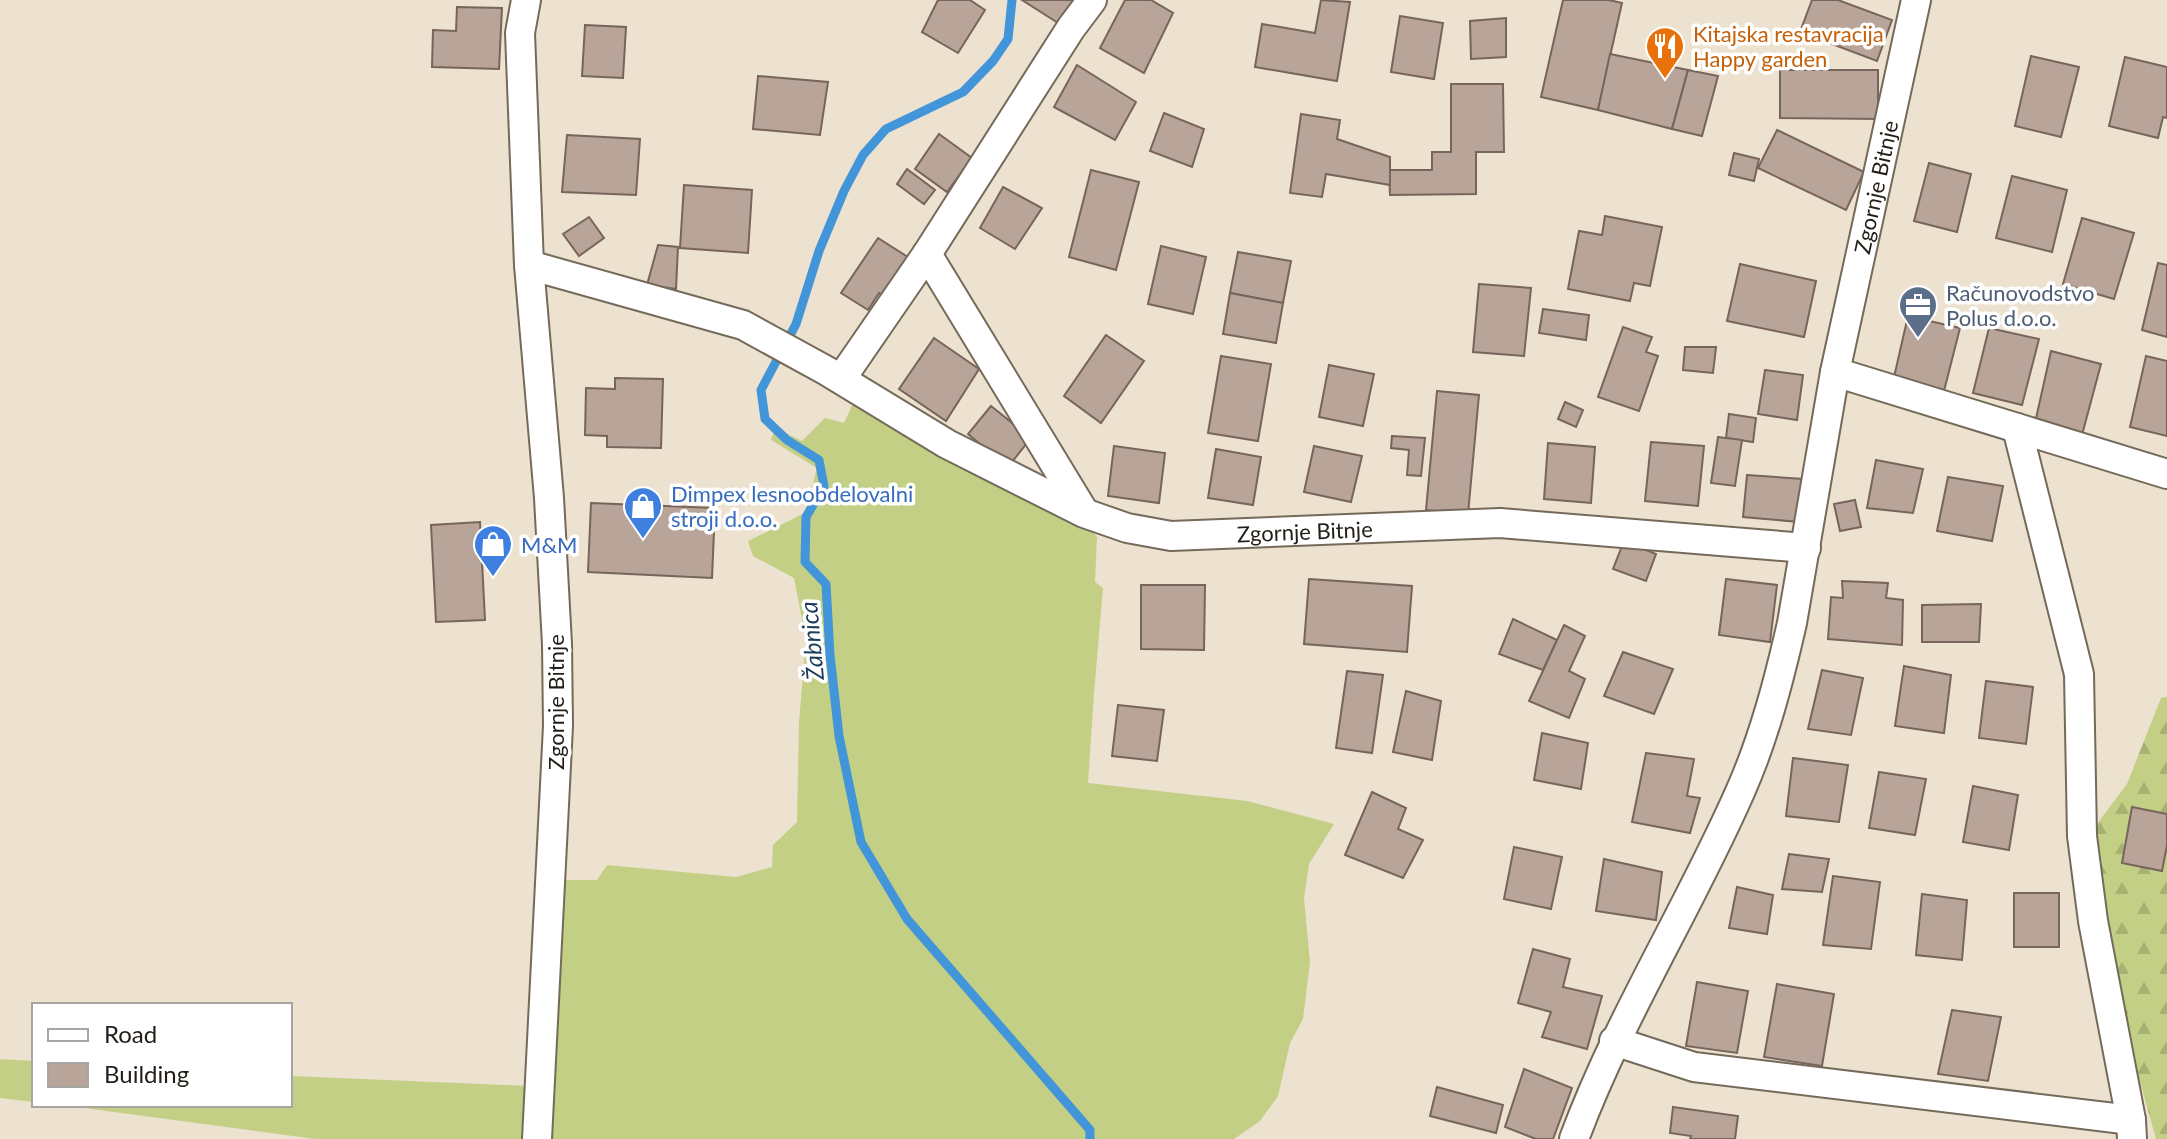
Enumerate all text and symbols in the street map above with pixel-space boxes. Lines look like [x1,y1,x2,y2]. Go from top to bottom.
place label: Kitajska restavracija Happy garden [1693,20,1884,72]
restaurant icon: Kitajska restavracija Happy garden [1644,25,1686,80]
street label: Zgornje Bitnje [1848,118,1903,256]
place label: Računovodstvo Polus d.o.o. [1946,279,2095,331]
office icon: Računovodstvo Polus d.o.o. [1897,284,1939,339]
place label: Dimpex lesnoobdelovalni stroji d.o.o. [671,480,913,532]
shop icon: Dimpex lesnoobdelovalni stroji d.o.o. [622,485,664,540]
street label: Zgornje Bitnje [1236,515,1373,547]
shop icon: M&M [472,523,514,578]
place label: M&M [521,531,578,558]
water label: Žabnica [793,600,829,683]
street label: Zgornje Bitnje [542,634,569,770]
legend [32,1003,292,1107]
text: Road [104,1019,157,1048]
text: Building [104,1059,189,1088]

